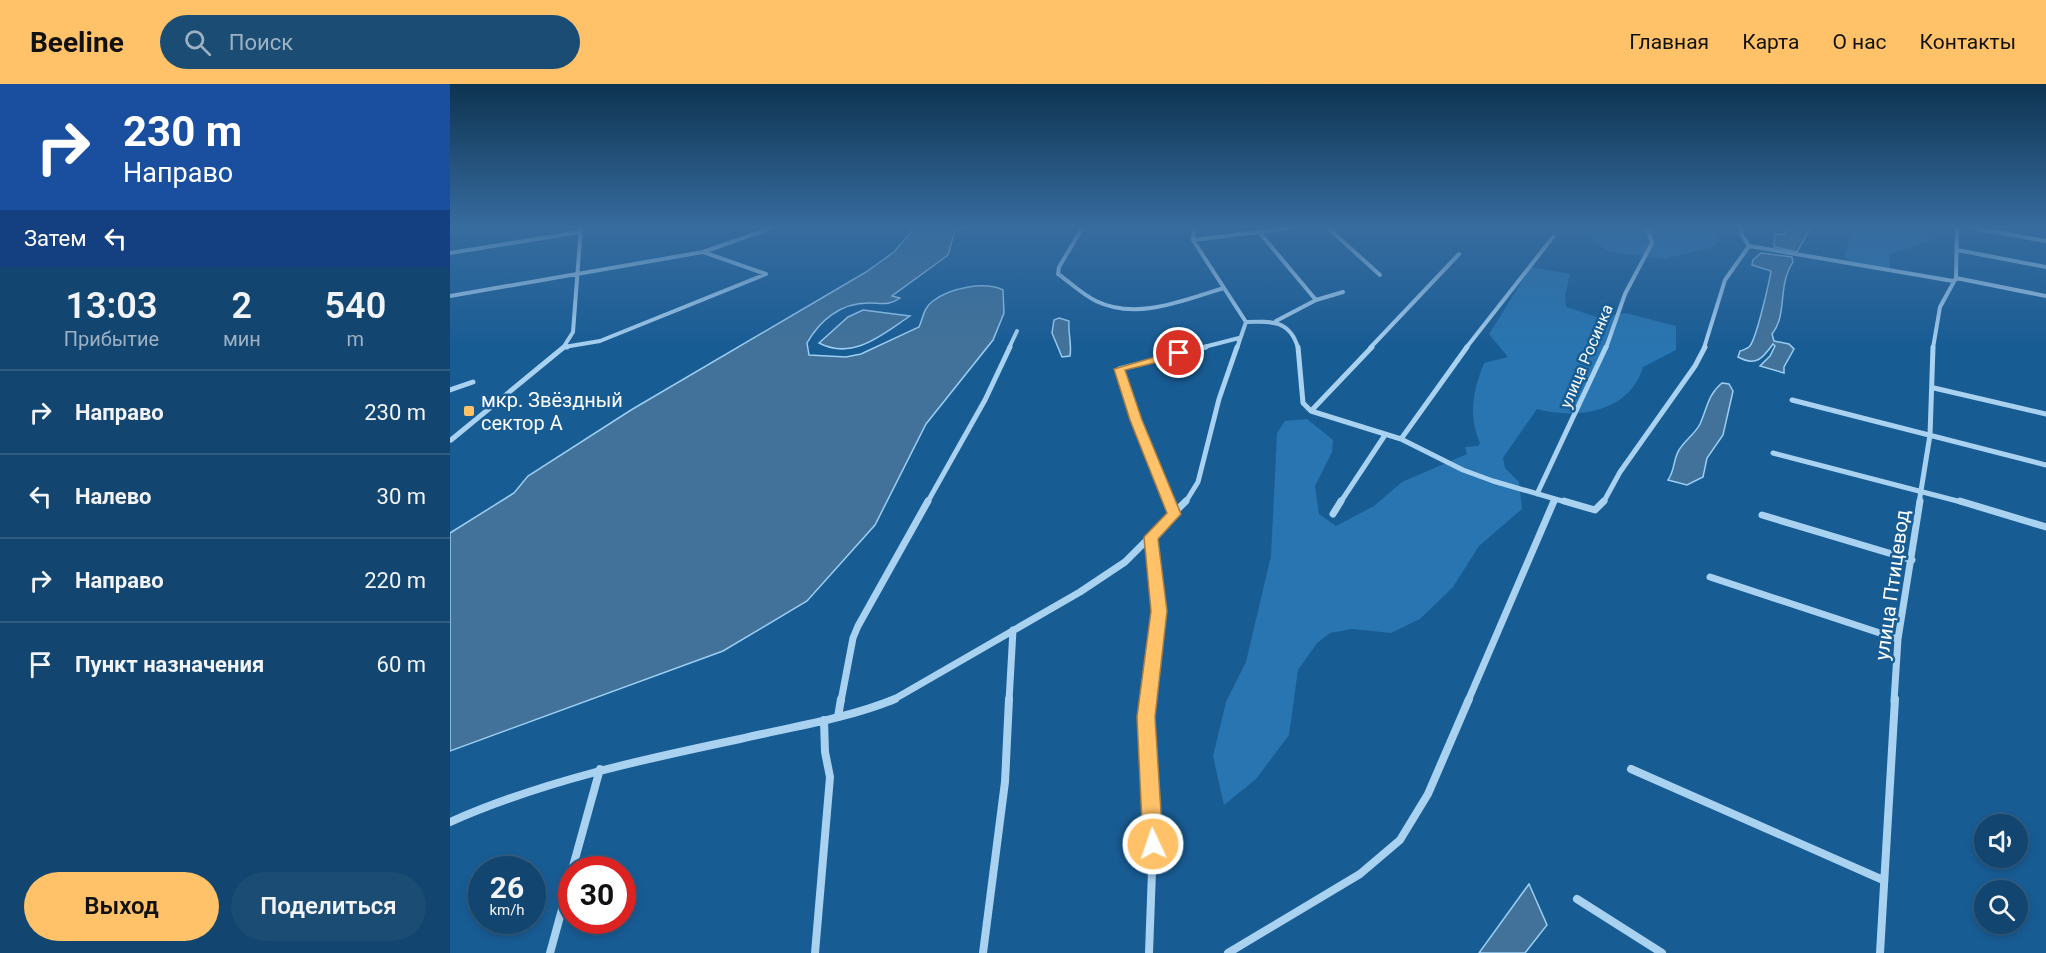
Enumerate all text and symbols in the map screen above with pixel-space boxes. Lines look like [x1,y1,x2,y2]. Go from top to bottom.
search box [160,15,580,69]
text: Beeline [30,26,124,59]
icon: search [181,26,214,59]
text: Поиск [229,30,293,55]
text: Главная [1629,30,1709,54]
text: Карта [1742,30,1799,54]
text: О нас [1832,30,1887,54]
text: Контакты [1920,30,2016,54]
text: 230 m [123,107,242,156]
icon: right [24,108,102,186]
text: Направо [123,157,233,189]
icon: left [99,222,132,255]
text: Затем [24,226,87,251]
text: 13:03 [65,285,157,327]
text: 2 [232,285,252,327]
text: 540 [325,285,386,327]
street label: улица Росинка [1556,301,1617,411]
text: Прибытие [64,327,159,351]
text: мин [223,327,261,351]
text: m [347,327,364,351]
pin [1153,327,1204,378]
icon: arrive [1162,336,1195,369]
place label: мкр. Звёздный сектор А [481,388,623,435]
icon: right [24,396,57,429]
text: Направо [75,400,164,425]
text: 230 m [364,400,426,425]
marker: мкр. Звёздный сектор А [462,404,476,418]
icon: left [24,480,57,513]
text: Налево [75,484,152,509]
text: 30 m [377,484,426,509]
street label: улица Птицевод [1870,508,1914,662]
icon: right [24,564,57,597]
text: Направо [75,568,164,593]
text: 220 m [364,568,426,593]
icon: arrive [24,648,57,681]
text: Пункт назначения [75,652,264,677]
text: 60 m [377,652,426,677]
position arrow [1121,812,1185,876]
map controls [1974,814,2028,934]
button: sound [1974,814,2028,868]
speed limit sign: 30 [558,856,636,934]
text: 26 [490,870,524,905]
button: Выход [24,872,219,941]
button: Поделиться [231,872,426,941]
button: search [1974,880,2028,934]
text: km/h [489,901,525,919]

